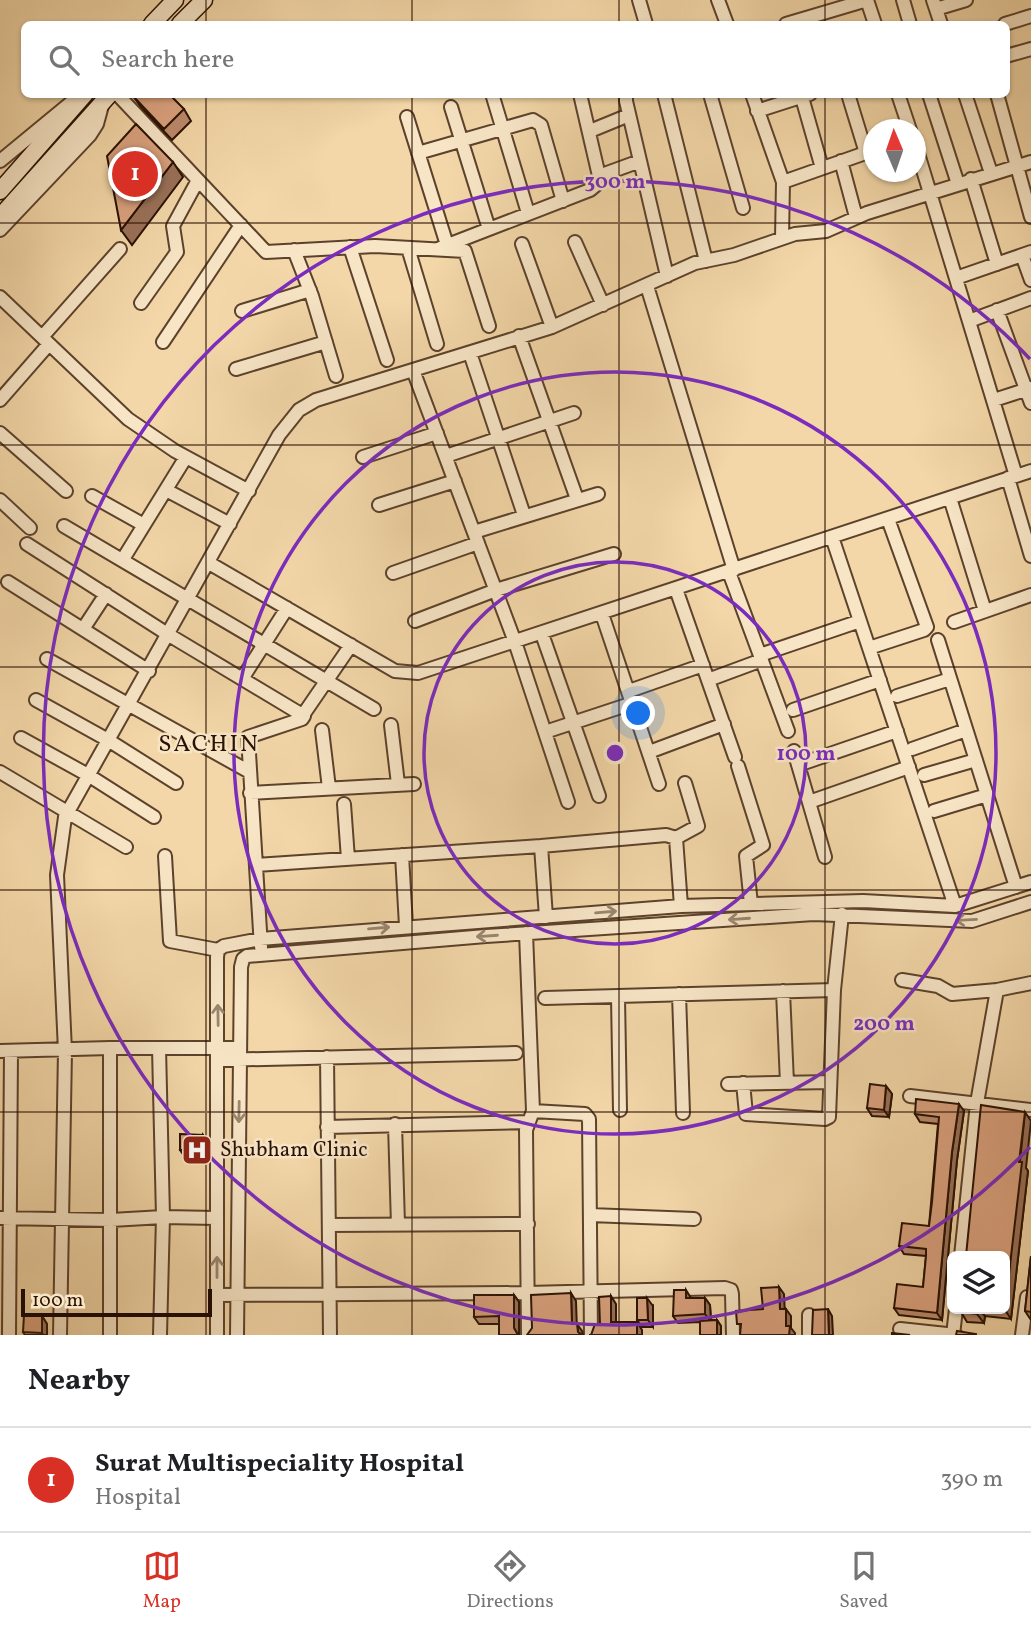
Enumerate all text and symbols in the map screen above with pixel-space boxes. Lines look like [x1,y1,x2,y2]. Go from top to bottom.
search box [21,21,1010,98]
icon: search [45,41,83,79]
text: Search here [101,42,234,78]
north arrow [863,119,926,182]
pin: 1 [112,148,158,200]
text: 300 m [585,168,645,197]
your location [621,696,655,730]
district label: SACHIN [158,728,260,762]
text: 100 m [776,740,836,769]
centre of rings [603,741,627,765]
one-way arrow [594,905,616,918]
one-way arrow [728,913,751,926]
one-way arrow [955,914,978,927]
one-way arrow [367,921,389,934]
one-way arrow [477,930,499,943]
one-way arrow [211,1004,224,1027]
text: 200 m [853,1010,915,1039]
one-way arrow [232,1100,246,1123]
hospital icon: Shubham Clinic [180,1133,214,1167]
place label: Shubham Clinic [220,1136,368,1165]
map controls [947,1251,1010,1314]
button: layers [947,1251,1010,1314]
one-way arrow [210,1256,224,1279]
scale bar [21,1286,212,1318]
text: 100 m [32,1288,83,1314]
text: Nearby [28,1360,130,1402]
text: Surat Multispeciality Hospital [95,1446,464,1482]
text: 1 [46,1464,56,1496]
text: 390 m [940,1464,1003,1496]
text: Hospital [95,1482,181,1514]
tab: Map [143,1547,181,1615]
tab: Directions [467,1547,554,1615]
tab: Saved [839,1547,888,1615]

